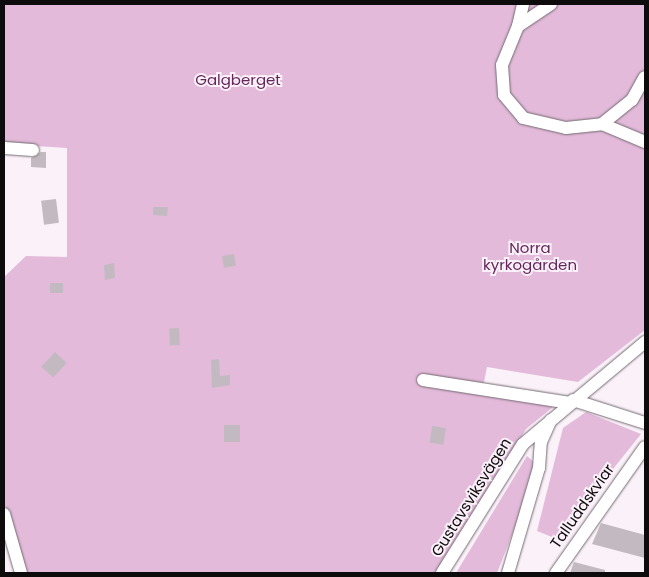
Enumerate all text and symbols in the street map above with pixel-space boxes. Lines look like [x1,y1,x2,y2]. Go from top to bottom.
park label: Galgberget [195,71,281,89]
park label: Norra kyrkogården [483,238,577,273]
street label: Gustavsviksvägen [427,434,515,560]
street label: Talluddskviar [546,460,618,552]

